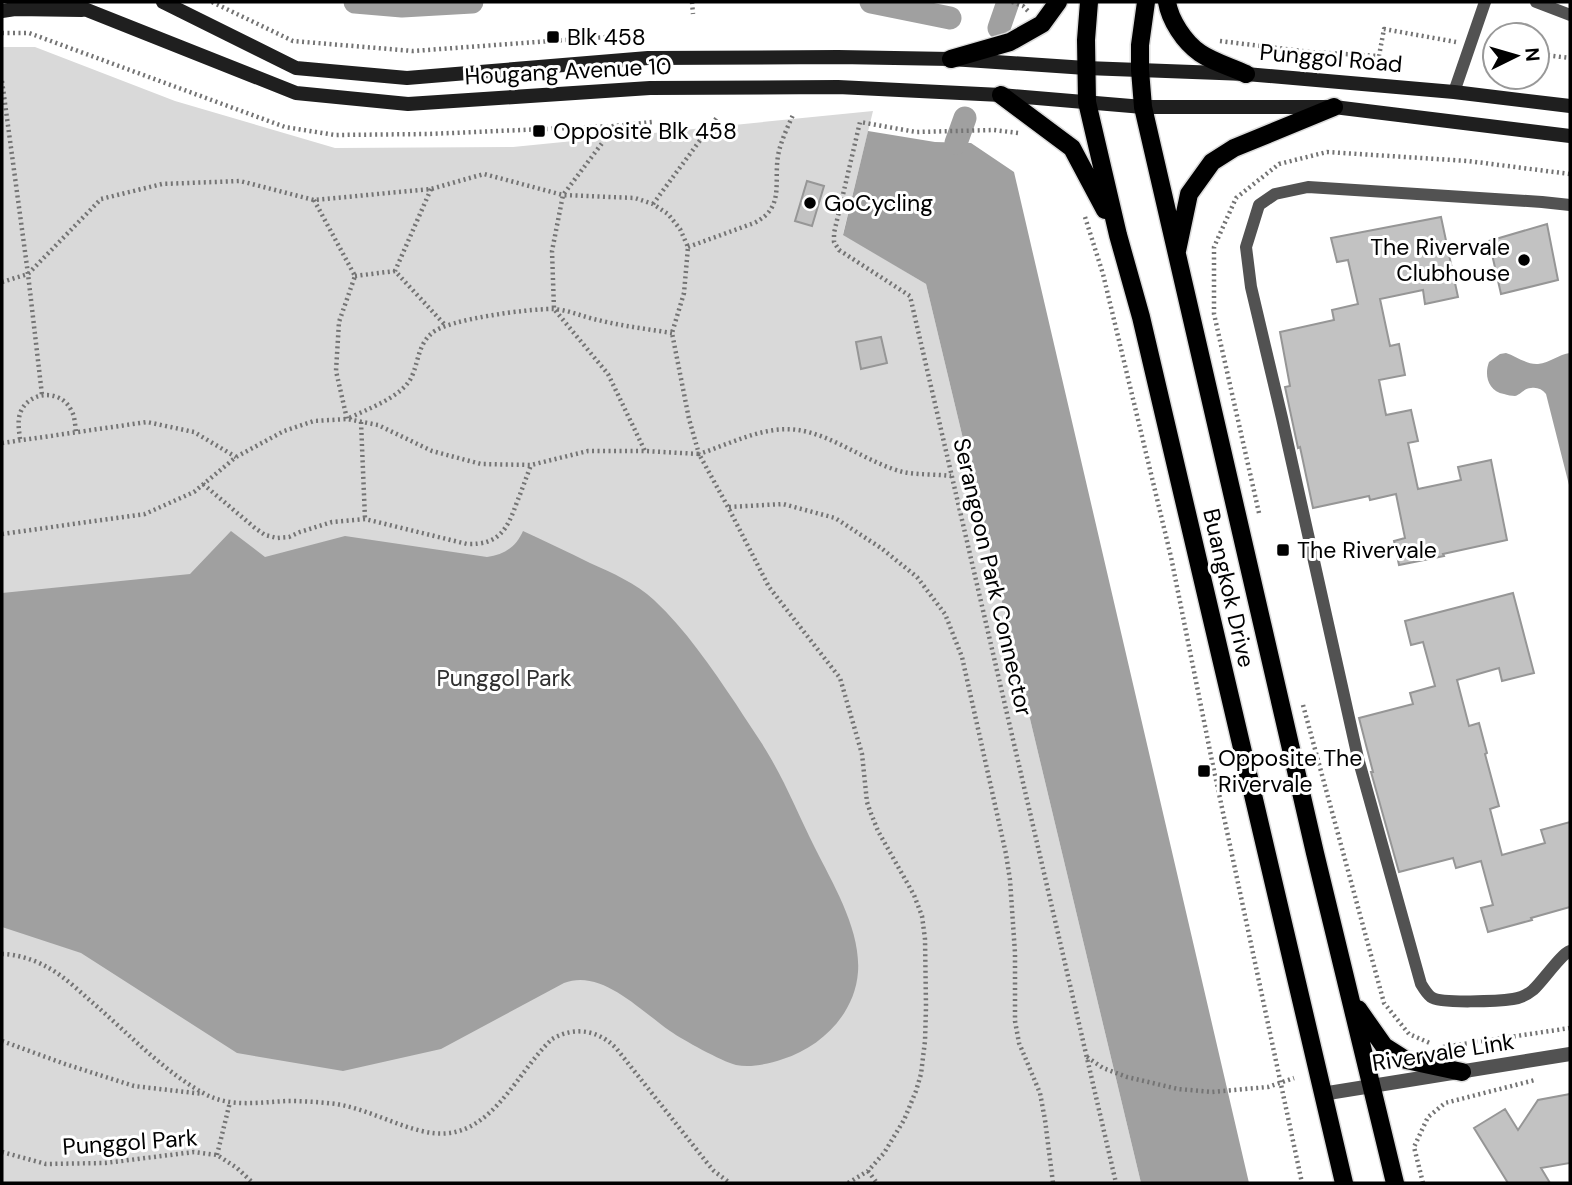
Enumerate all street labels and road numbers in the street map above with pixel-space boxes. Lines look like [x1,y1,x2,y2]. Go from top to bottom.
street label: Punggol Road [1258,37,1404,79]
street label: Hougang Avenue 10 [464,51,672,91]
street label: Serangoon Park Connector [946,435,1040,719]
street label: Buangkok Drive [1196,506,1262,670]
street label: Rivervale Link [1370,1026,1516,1078]
street label: Punggol Park [61,1122,199,1162]

